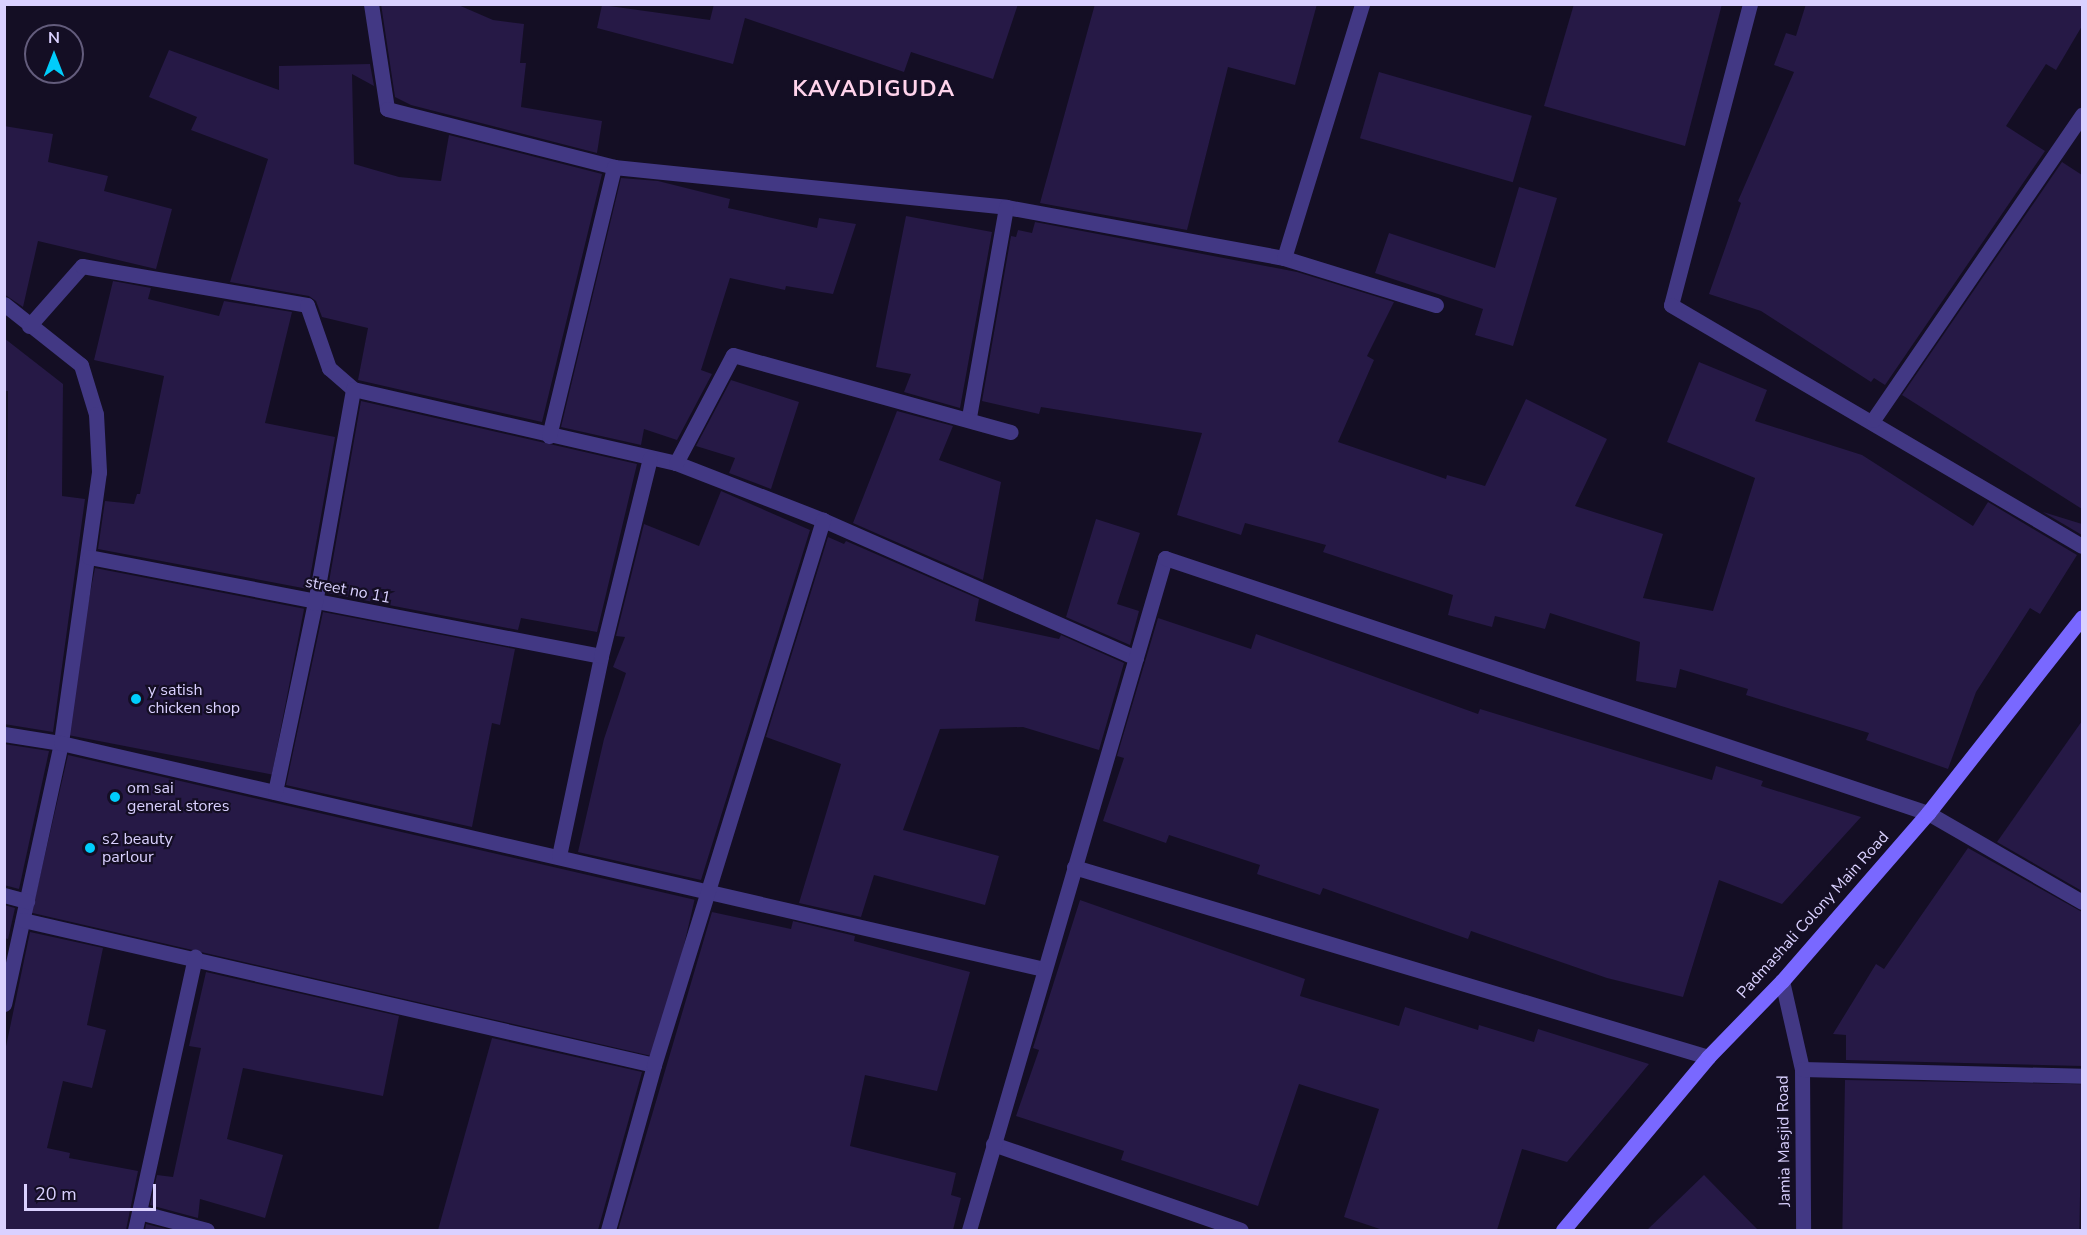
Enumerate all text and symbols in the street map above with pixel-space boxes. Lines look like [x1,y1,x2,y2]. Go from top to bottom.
north arrow [24,24,84,84]
text: N [48,27,60,49]
district label: KAVADIGUDA [792,77,956,103]
street label: street no 11 [304,572,392,608]
place label: y satish chicken shop [148,680,240,718]
marker: y satish chicken shop [129,692,143,706]
place label: om sai general stores [127,778,229,816]
marker: om sai general stores [108,790,122,804]
street label: Padmashali Colony Main Road [1733,828,1893,1002]
place label: s2 beauty parlour [102,829,173,867]
marker: s2 beauty parlour [83,841,97,855]
street label: Jamia Masjid Road [1773,1075,1795,1207]
scale bar [27,1172,159,1210]
text: 20 m [35,1182,77,1206]

